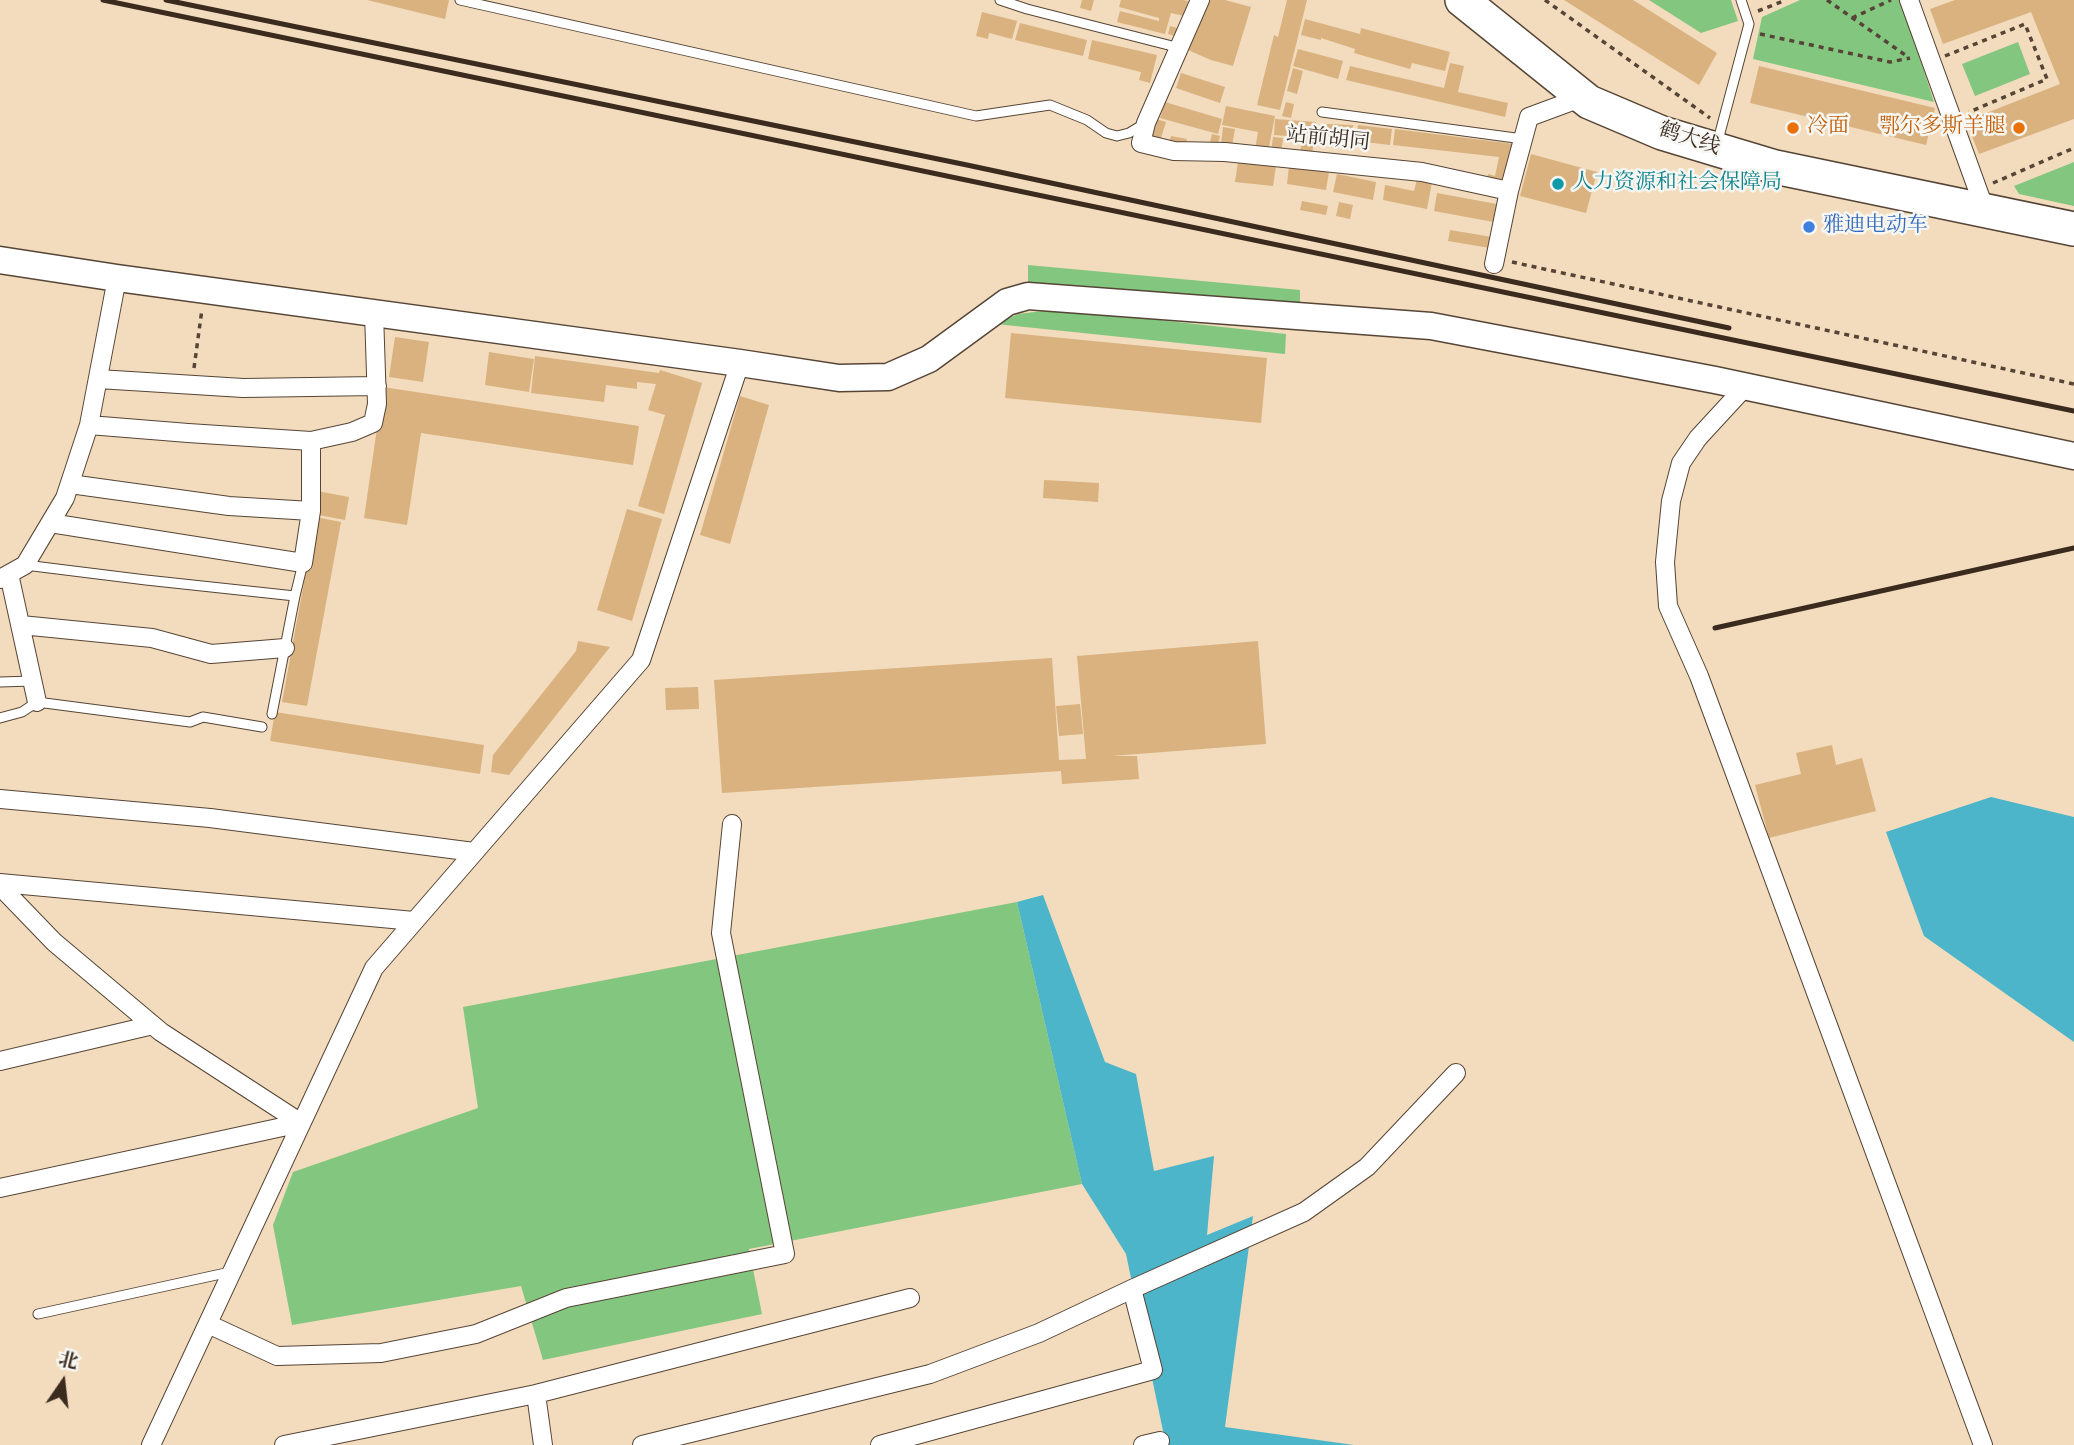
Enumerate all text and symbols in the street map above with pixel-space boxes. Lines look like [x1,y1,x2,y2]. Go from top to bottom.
place label: 冷面 [1807,115,1849,141]
place label: 鄂尔多斯羊腿 [1879,115,2005,141]
street label: 鹤大线 [1655,118,1723,162]
marker: 冷面 [1785,120,1801,136]
marker: 鄂尔多斯羊腿 [2011,120,2027,136]
street label: 站前胡同 [1285,123,1371,157]
place label: 人力资源和社会保障局 [1572,171,1782,197]
marker: 人力资源和社会保障局 [1550,176,1566,192]
place label: 雅迪电动车 [1823,214,1928,240]
marker: 雅迪电动车 [1801,219,1817,235]
north arrow [28,1347,98,1417]
text: 北 [56,1348,80,1376]

